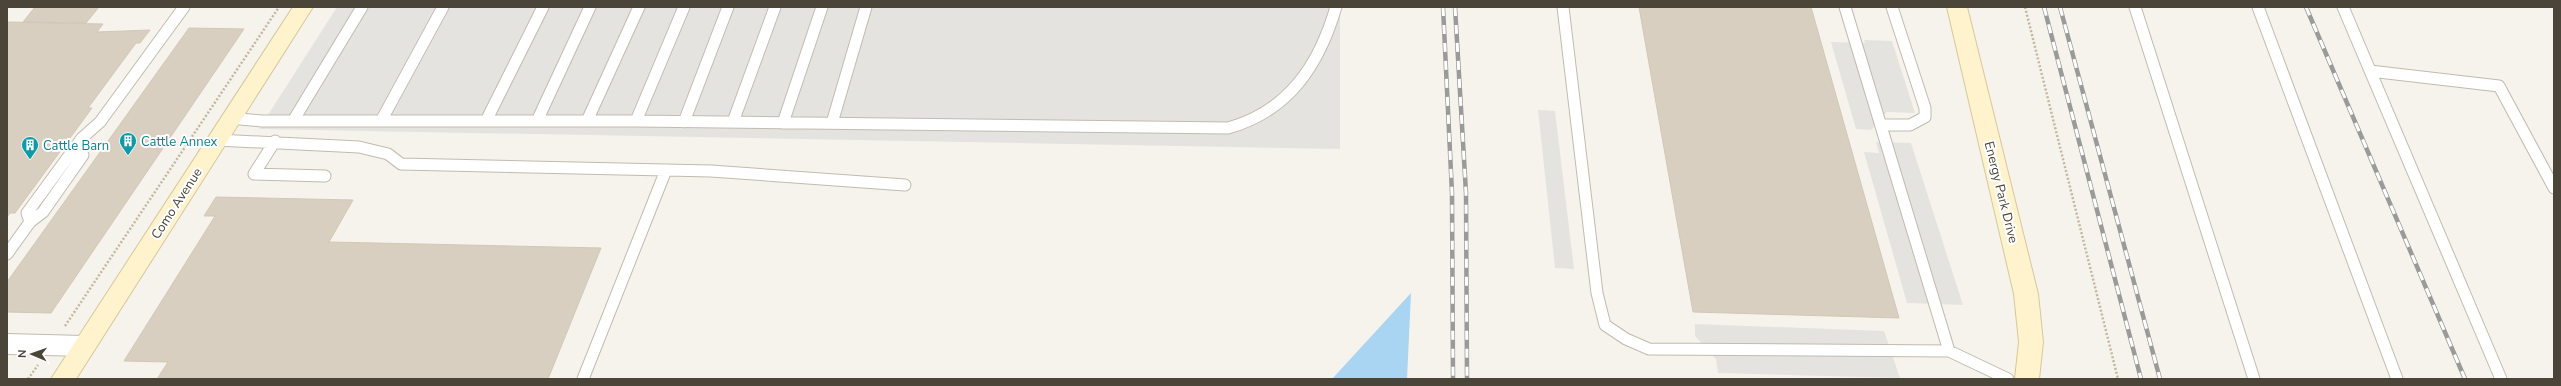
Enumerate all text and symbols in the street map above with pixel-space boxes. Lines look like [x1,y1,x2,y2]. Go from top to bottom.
building icon: Cattle Annex [118,131,138,156]
place label: Cattle Annex [141,133,218,151]
building icon: Cattle Barn [20,135,40,160]
place label: Cattle Barn [43,137,109,155]
street label: Energy Park Drive [1980,139,2022,245]
street label: Como Avenue [147,164,207,243]
north arrow [12,334,52,374]
text: N [15,349,30,358]

